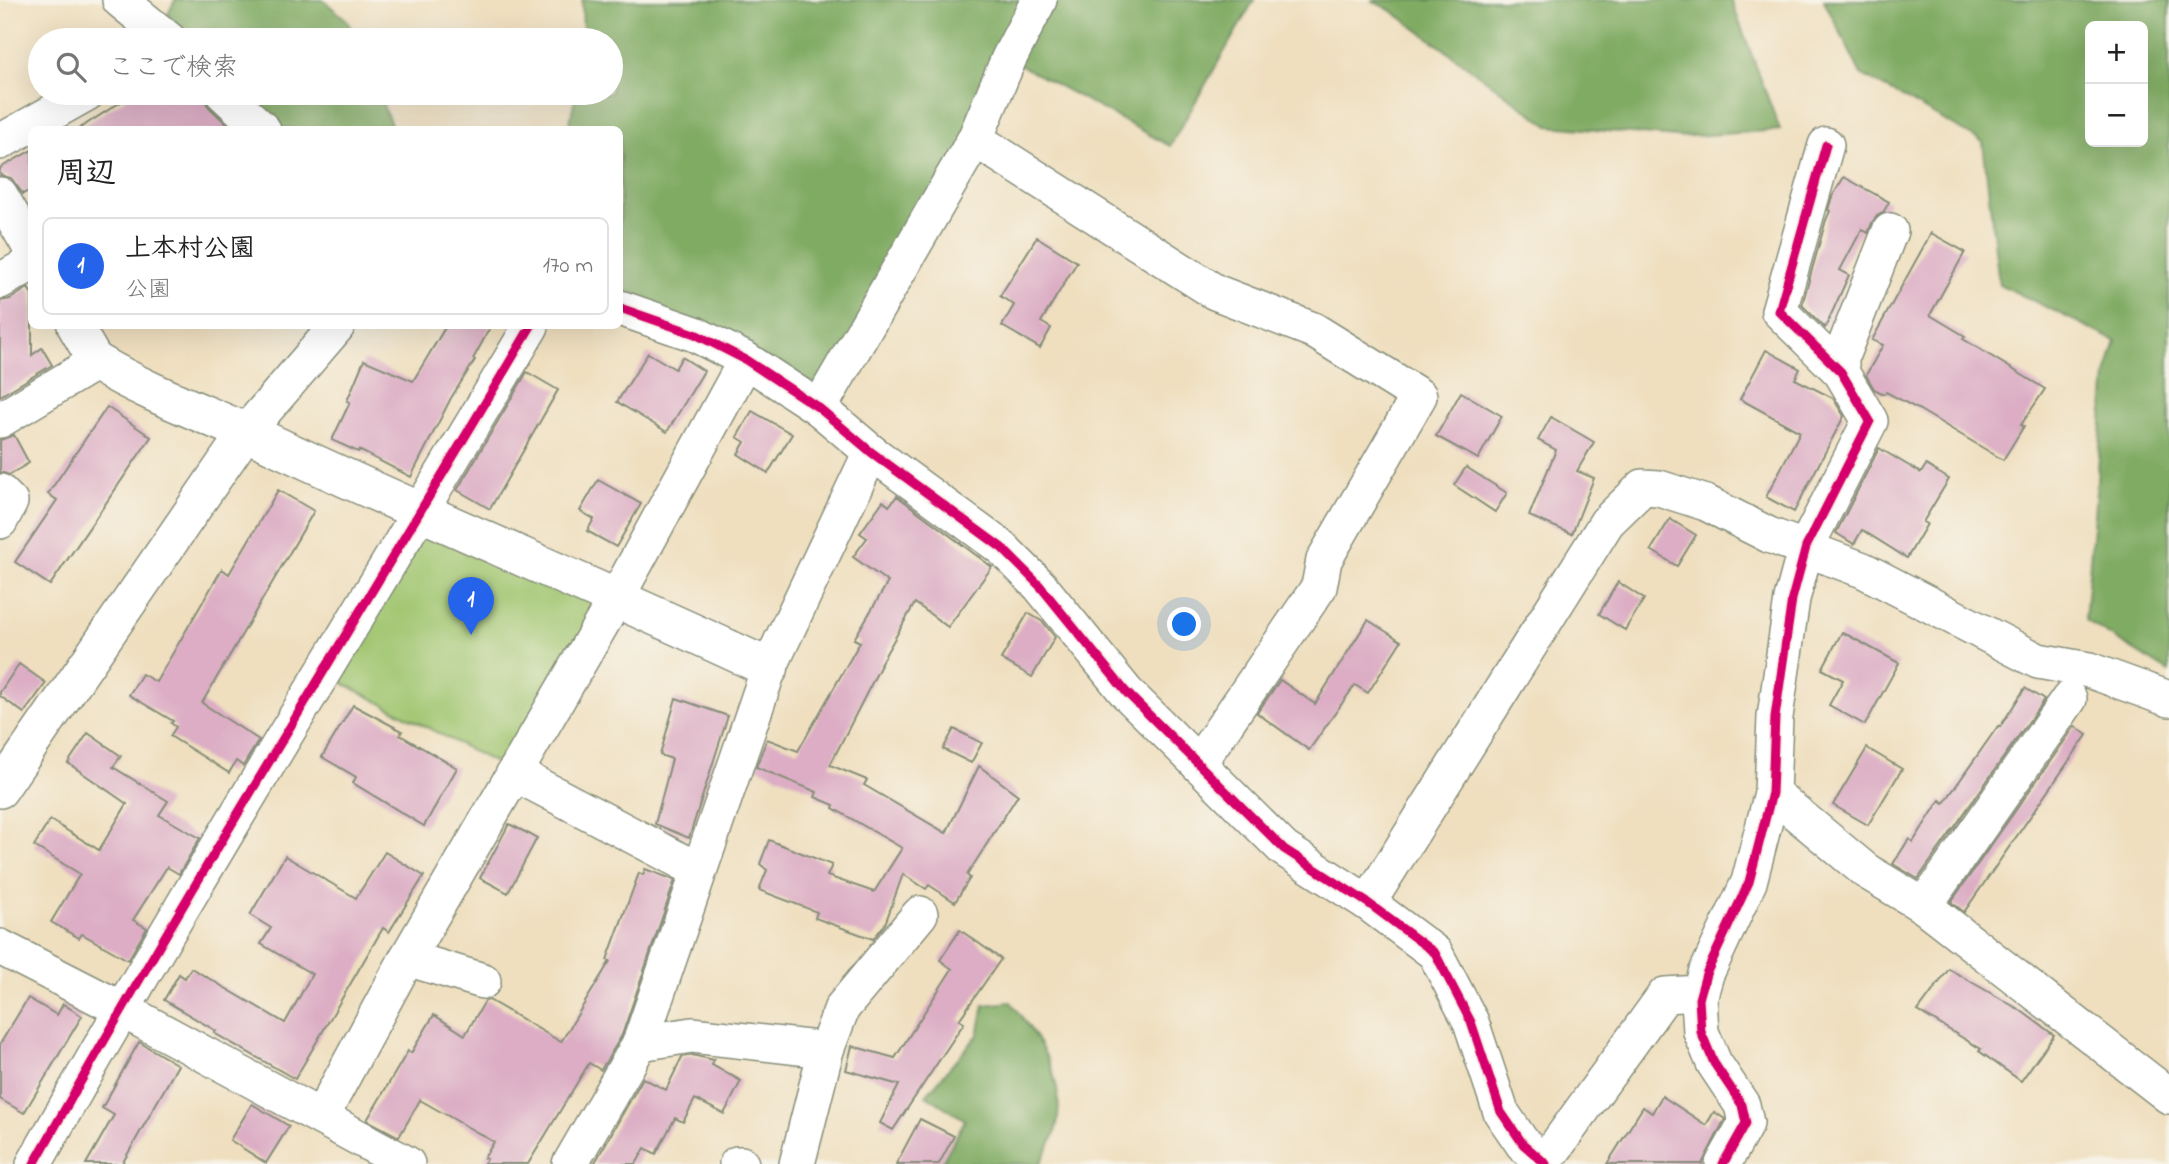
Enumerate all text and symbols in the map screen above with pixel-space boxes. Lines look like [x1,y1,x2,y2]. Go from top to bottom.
map controls [2085,21,2148,147]
button: + [2085,21,2148,84]
search box [28,28,623,105]
icon: search [52,48,90,86]
text: ここで検索 [108,50,238,88]
button: − [2085,84,2148,147]
text: 周辺 [56,153,116,197]
text: 上本村公園 [125,231,255,269]
text: 1 [77,250,85,283]
text: 170 m [543,250,593,283]
text: 公園 [125,274,171,307]
pin: 1 [448,577,494,635]
your location [1167,607,1201,641]

